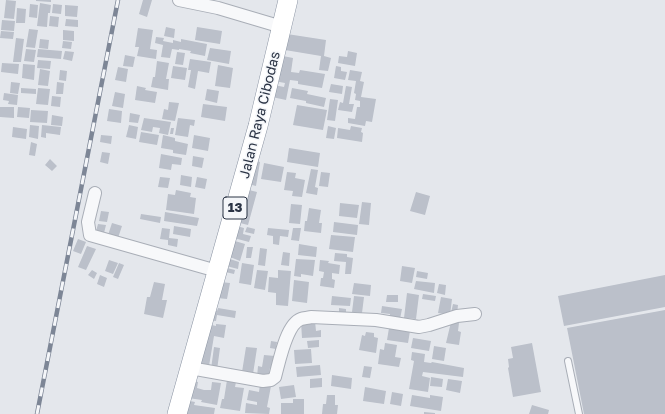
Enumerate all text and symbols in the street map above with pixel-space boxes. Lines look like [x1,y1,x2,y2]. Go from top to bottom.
street label: Jalan Raya Cibodas [236,50,284,180]
road number: 13 [223,197,247,219]

